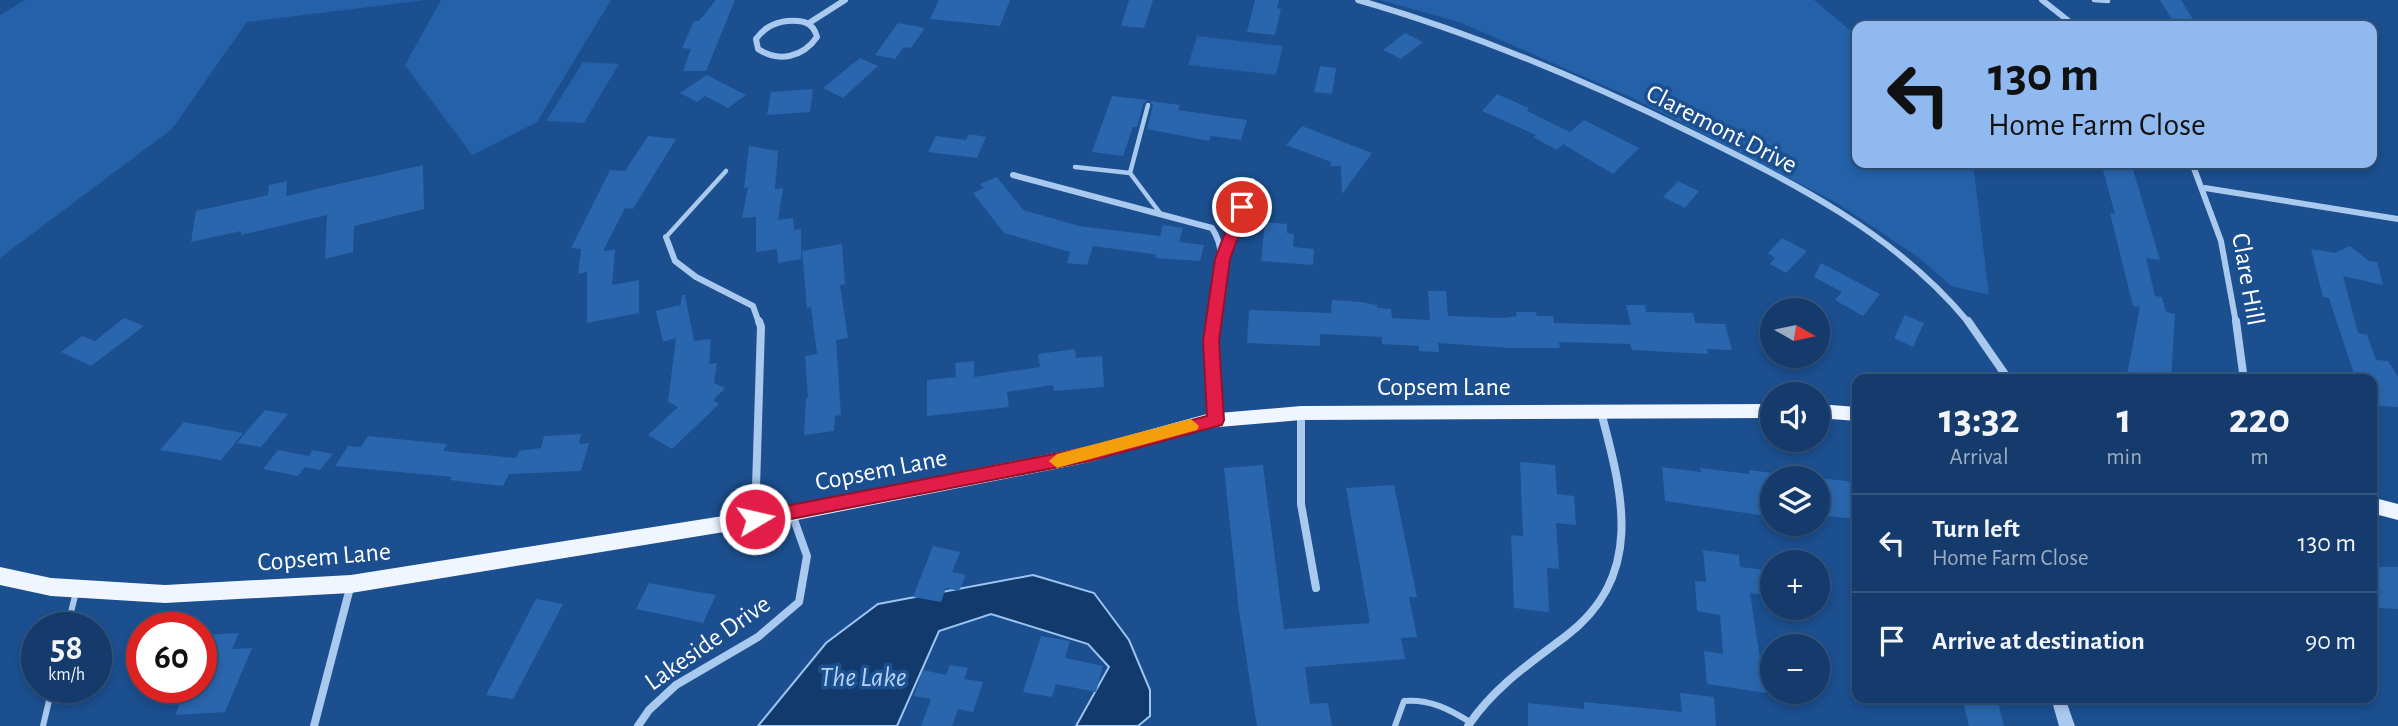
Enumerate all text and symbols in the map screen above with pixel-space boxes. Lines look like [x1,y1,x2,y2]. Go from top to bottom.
icon: left [1873,49,1964,140]
text: 130 m [1988,51,2099,100]
street label: Claremont Drive [1642,80,1801,178]
text: Home Farm Close [1988,109,2206,141]
pin [1212,177,1272,237]
icon: arrive [1223,188,1261,226]
street label: Clare Hill [2227,231,2269,327]
north arrow [1760,298,1830,368]
map controls [1760,298,1830,704]
street label: Copsem Lane [1377,374,1511,400]
button: sound [1760,382,1830,452]
text: 13:32 [1939,398,2019,440]
text: 1 [2117,398,2132,440]
text: 220 [2229,398,2290,440]
street label: Copsem Lane [813,444,949,495]
text: Arrival [1950,446,2009,469]
text: min [2106,446,2142,469]
text: m [2250,446,2269,469]
button: layers [1760,466,1830,536]
position arrow [718,482,792,556]
text: Turn left [1932,516,2020,542]
icon: left [1873,524,1911,562]
text: 130 m [2298,530,2356,556]
street label: Copsem Lane [256,538,392,576]
text: Home Farm Close [1932,547,2089,570]
button: + [1760,550,1830,620]
street label: Lakeside Drive [640,590,775,695]
speed limit sign: 60 [126,612,217,703]
icon: arrive [1873,622,1911,660]
text: Arrive at destination [1932,628,2145,654]
text: 90 m [2305,628,2356,654]
text: 58 [50,631,83,666]
button: − [1760,634,1830,704]
water label: The Lake [819,664,907,692]
text: km/h [48,666,85,684]

